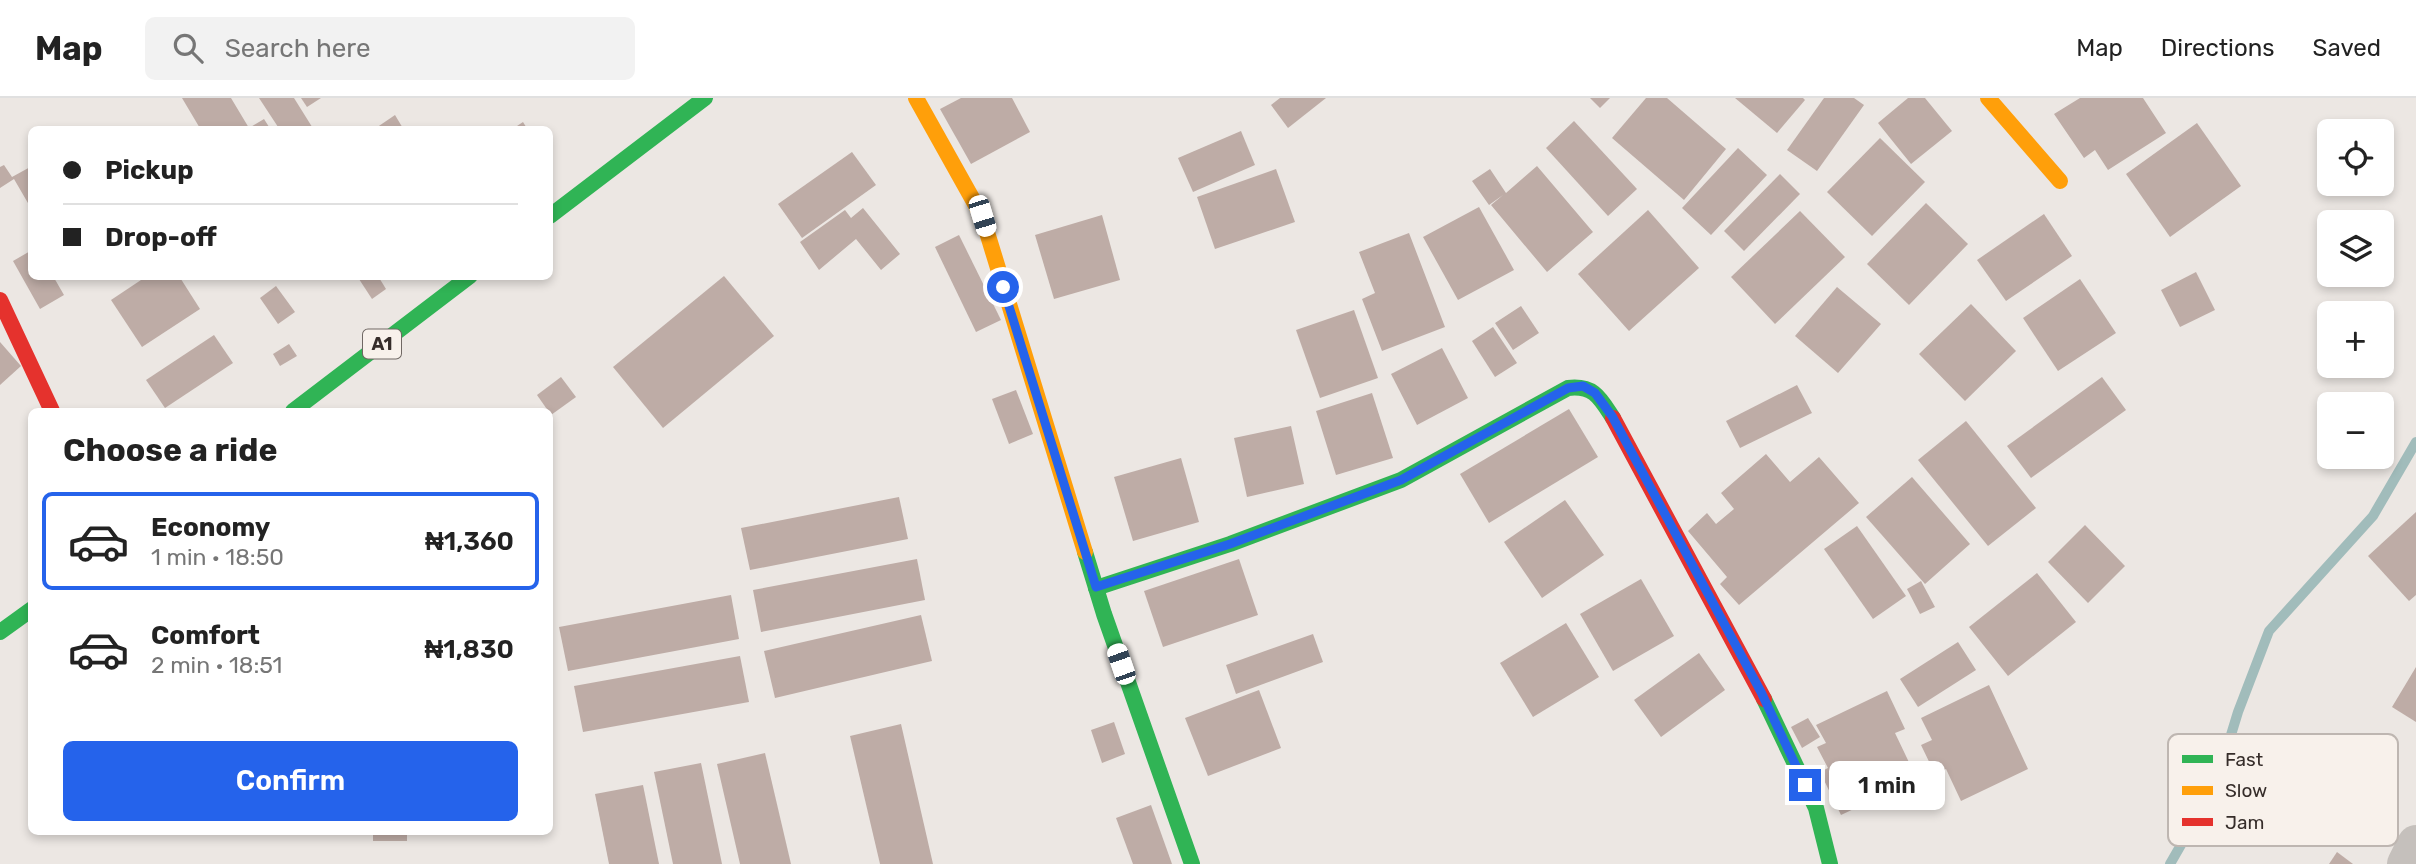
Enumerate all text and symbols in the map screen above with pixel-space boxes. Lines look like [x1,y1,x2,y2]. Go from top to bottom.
search box [145,17,635,80]
text: Map [35,29,103,68]
icon: search [169,29,207,67]
text: Search here [225,33,370,64]
text: Map [2076,34,2123,62]
text: Directions [2161,34,2274,62]
text: Saved [2312,34,2381,62]
map controls [2317,119,2394,469]
button: locate [2317,119,2394,196]
text: Pickup [105,155,194,186]
car [966,193,999,239]
button: layers [2317,210,2394,287]
text: Drop-off [105,222,217,253]
route start [987,271,1019,303]
button: + [2317,301,2394,378]
road number: A1 [363,330,401,358]
button: − [2317,392,2394,469]
text: Choose a ride [63,431,277,469]
icon: car [67,510,130,573]
text: Economy [151,512,270,543]
text: ₦1,360 [425,526,514,557]
text: 1 min · 18:50 [151,543,284,571]
icon: car [67,618,130,681]
text: Comfort [151,620,260,651]
text: ₦1,830 [424,634,514,665]
car [1105,641,1138,687]
text: 2 min · 18:51 [151,651,282,679]
legend [2168,734,2398,846]
button: Confirm [63,741,518,821]
text: Fast [2225,748,2264,771]
callout: 1 min [1829,760,1945,810]
route end [1789,769,1821,801]
text: 1 min [1858,771,1916,799]
text: Slow [2225,779,2267,802]
text: Jam [2225,811,2264,834]

